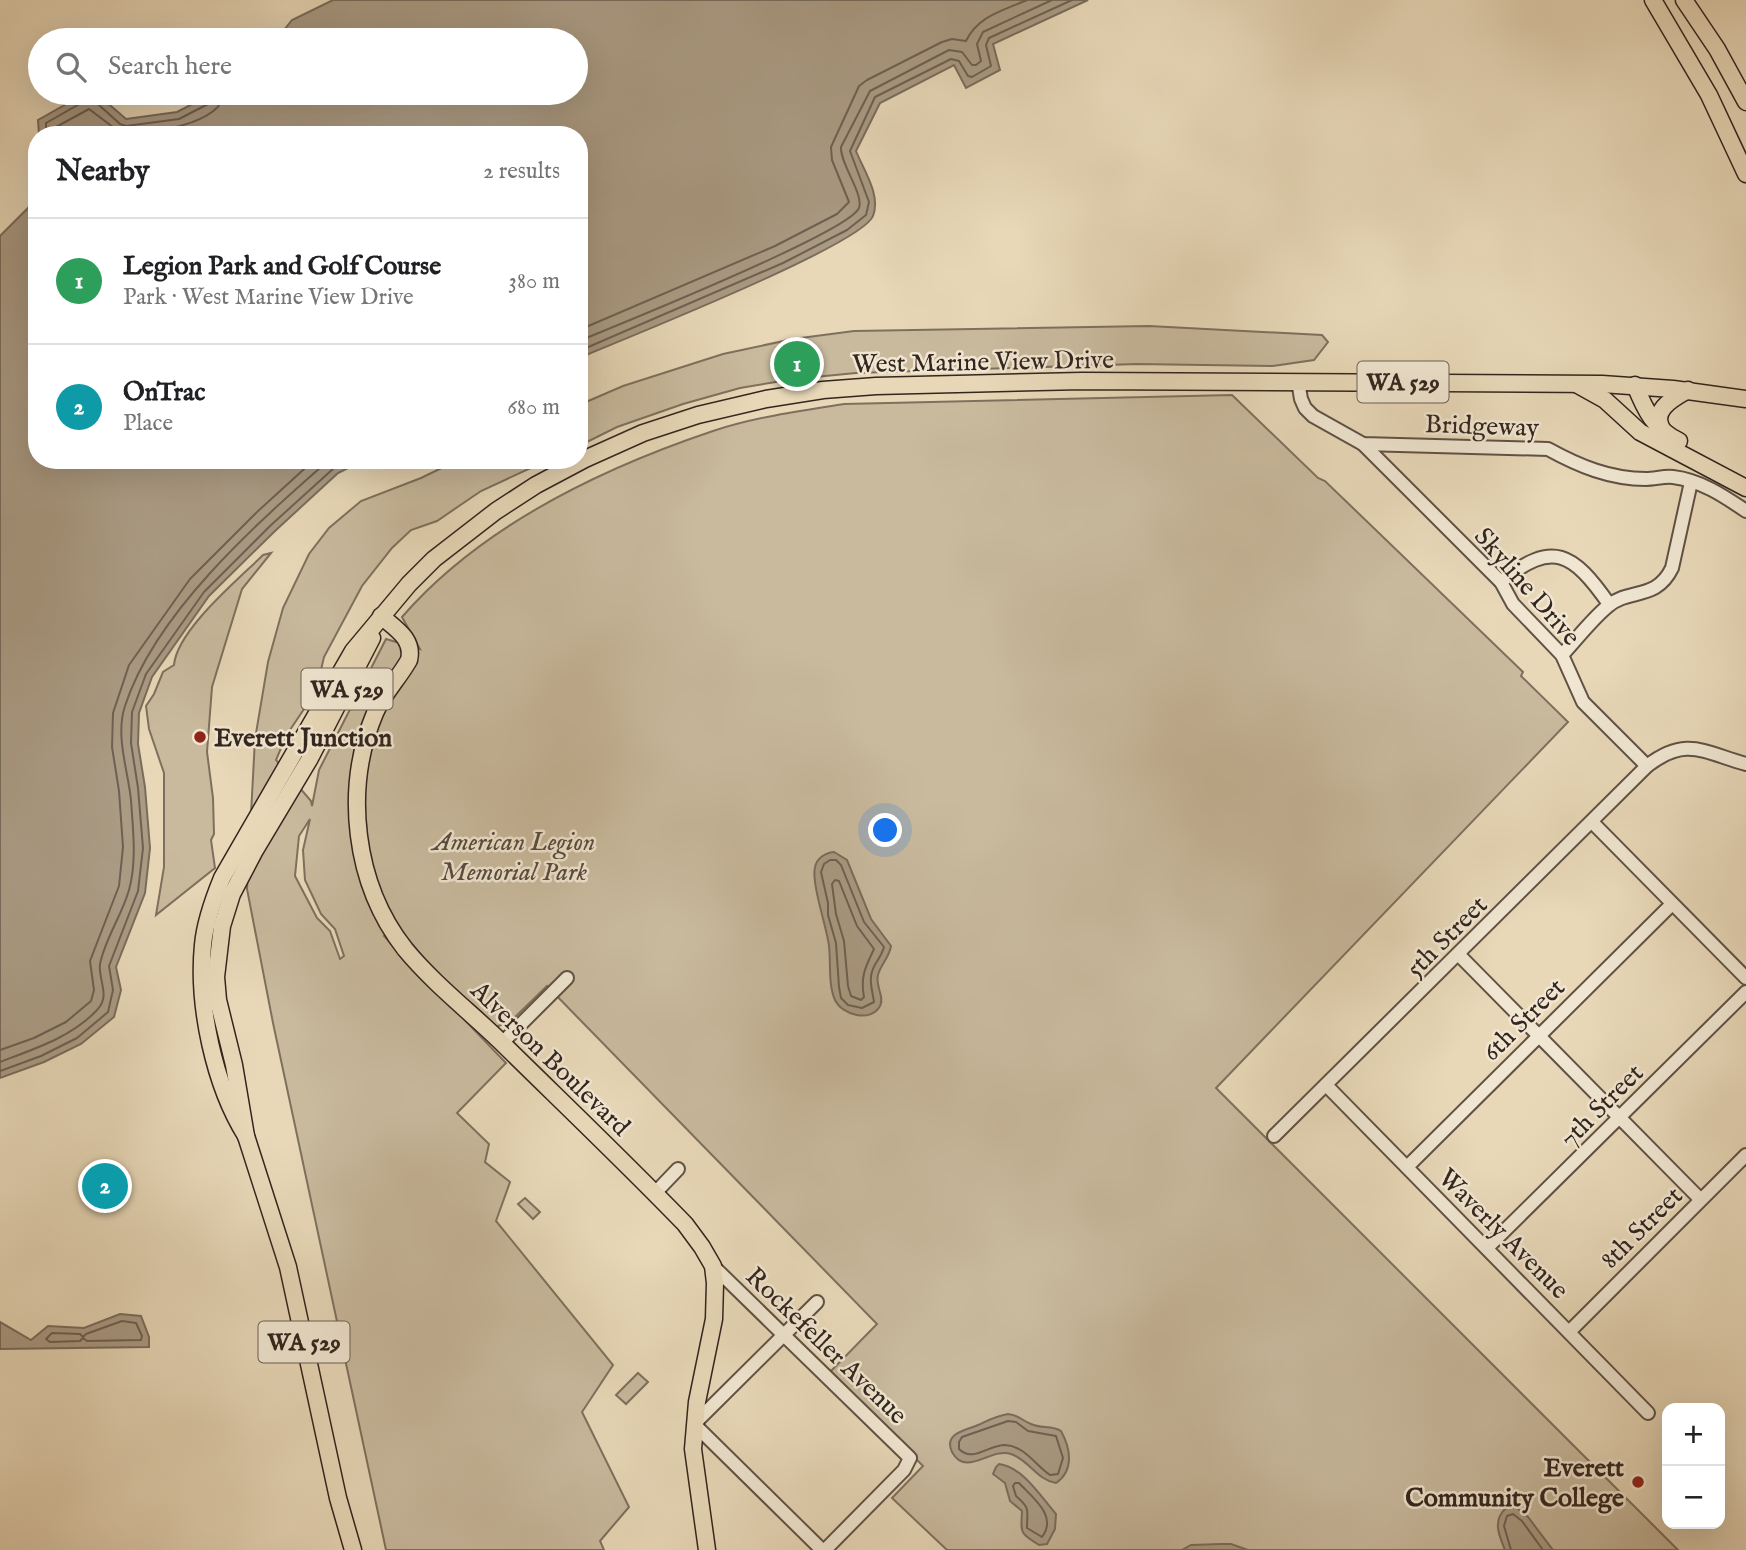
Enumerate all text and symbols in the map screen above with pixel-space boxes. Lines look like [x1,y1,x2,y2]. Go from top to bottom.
search box [28,28,588,105]
icon: search [52,48,90,86]
text: Search here [108,50,232,83]
text: Nearby [56,153,149,191]
text: 2 results [483,157,560,186]
text: Legion Park and Golf Course [123,250,441,283]
text: 1 [75,267,83,296]
text: 380 m [508,267,560,296]
text: Park · West Marine View Drive [123,283,414,312]
pin: 1 [774,338,820,390]
street label: West Marine View Drive [852,344,1114,381]
road number: WA 529 [1358,362,1448,402]
text: OnTrac [123,376,205,409]
text: 2 [74,393,84,422]
text: 680 m [507,393,560,422]
street label: Bridgeway [1424,408,1540,445]
text: Place [123,409,173,438]
street label: Skyline Drive [1467,521,1587,653]
road number: WA 529 [302,668,392,710]
place label: Everett Junction [214,722,392,755]
marker: Everett Junction [192,729,208,745]
your location [868,813,902,847]
park label: American Legion Memorial Park [430,826,595,889]
street label: 5th Street [1399,889,1495,985]
street label: 6th Street [1476,972,1573,1068]
street label: Alverson Boulevard [462,974,637,1144]
street label: 7th Street [1553,1057,1651,1155]
pin: 2 [82,1160,128,1212]
street label: Waverly Avenue [1431,1162,1575,1306]
street label: 8th Street [1594,1180,1690,1276]
street label: Rockefeller Avenue [738,1260,914,1432]
road number: WA 529 [258,1322,350,1362]
map controls [1662,1403,1725,1529]
button: + [1662,1403,1725,1466]
place label: Everett Community College [1405,1452,1624,1515]
button: − [1662,1466,1725,1529]
marker: Everett Community College [1630,1474,1646,1490]

